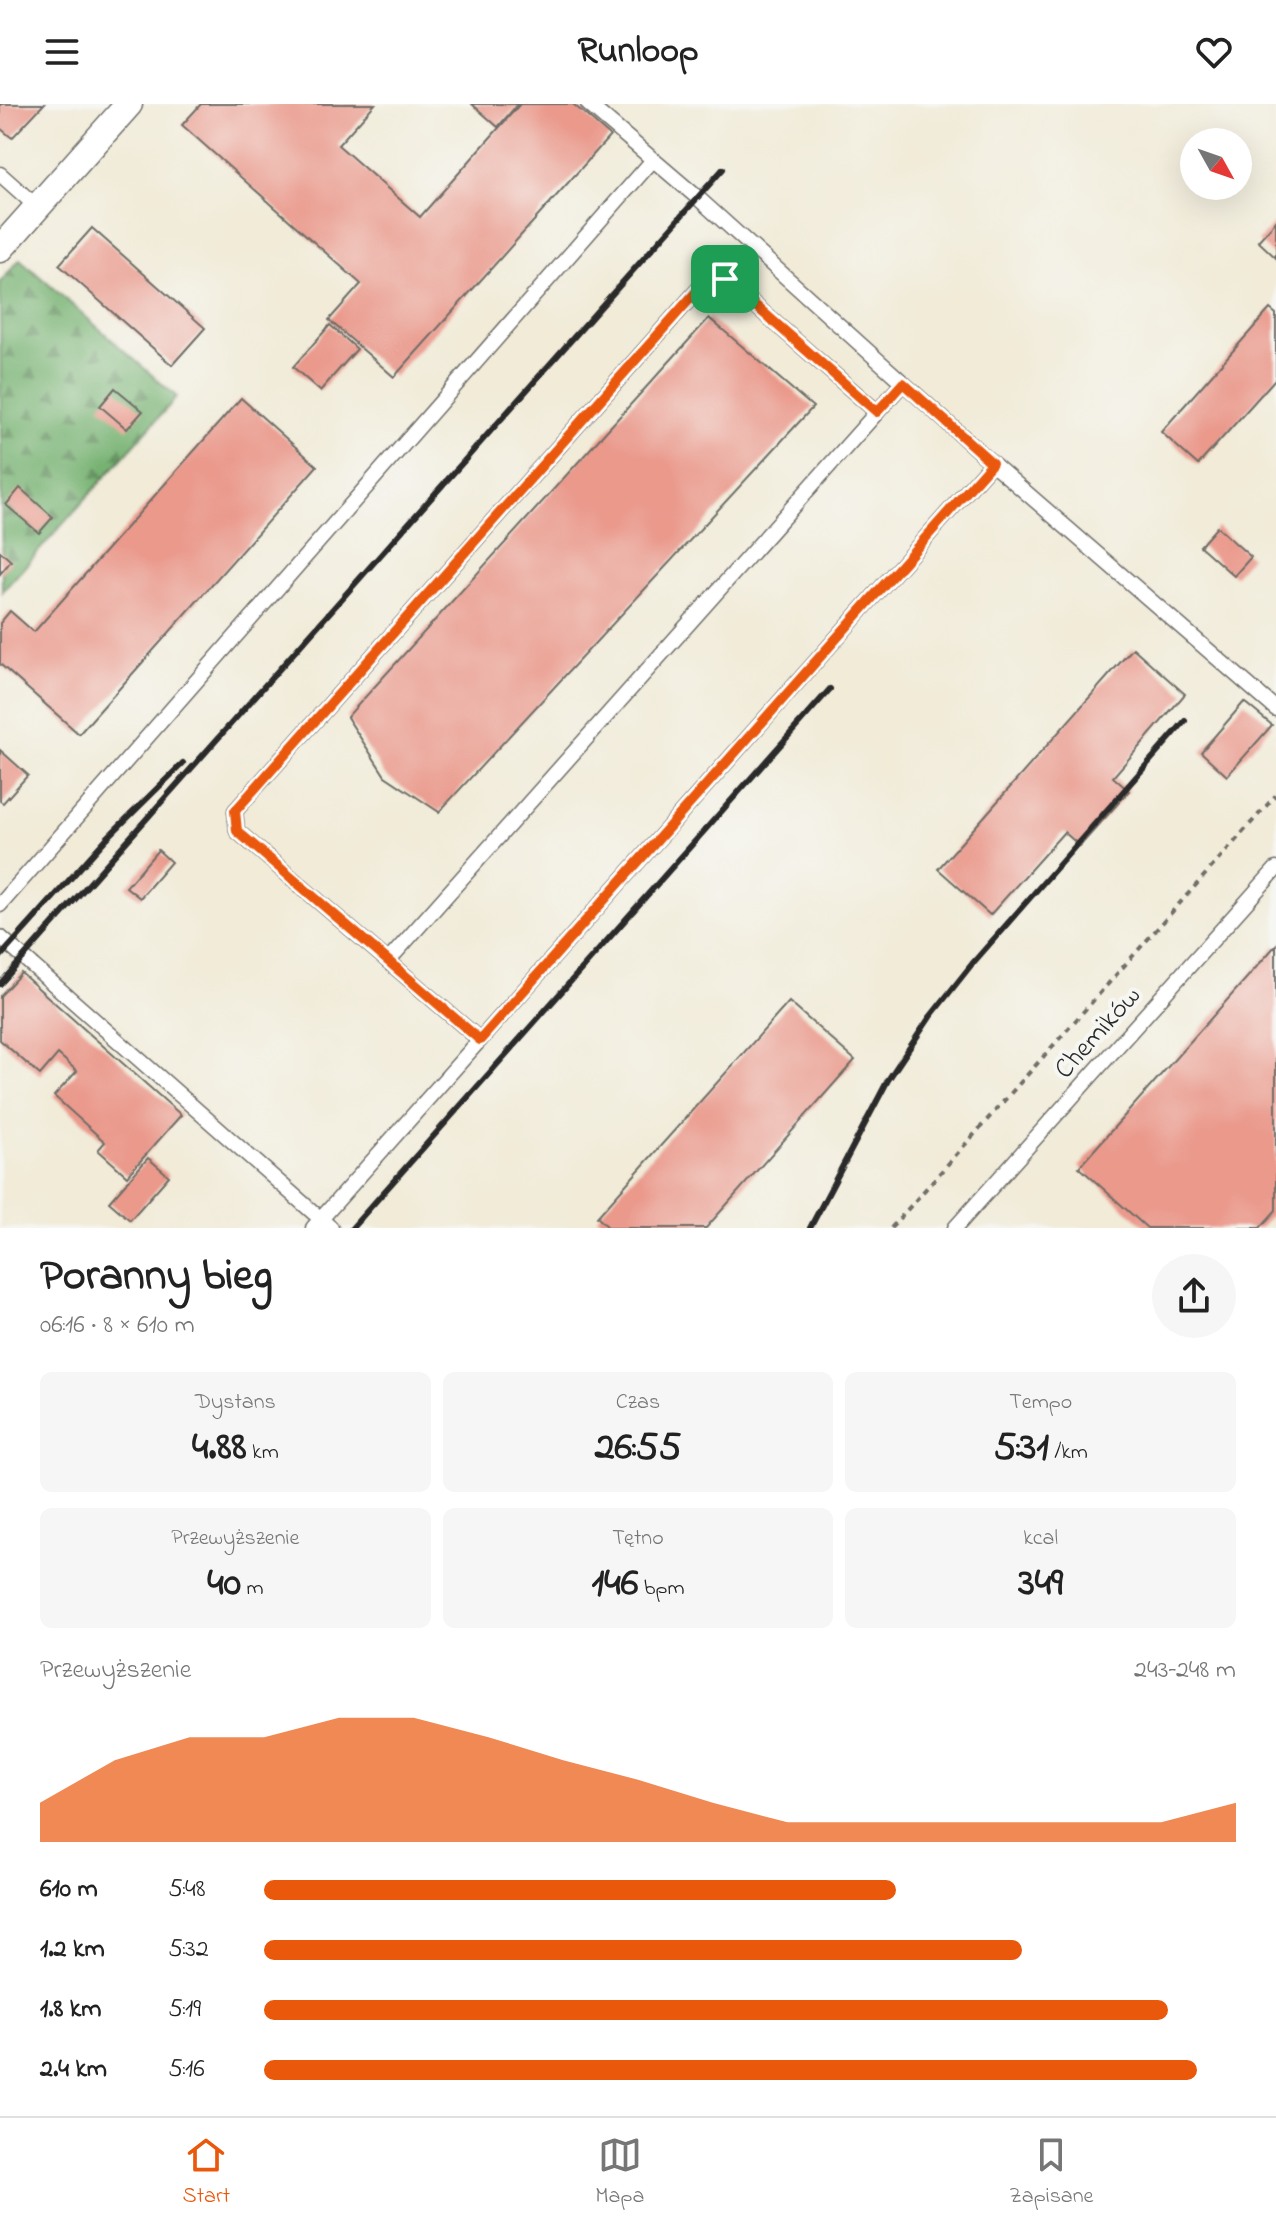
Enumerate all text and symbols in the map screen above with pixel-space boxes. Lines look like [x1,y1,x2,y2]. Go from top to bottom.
text: Runloop [577,26,699,79]
icon: menu [40,30,84,74]
icon: heart [1192,30,1236,74]
north arrow [1180,128,1252,200]
map controls [1180,128,1252,200]
pin [691,245,759,313]
icon: arrive [703,257,747,301]
street label: Chemików [1045,978,1152,1089]
text: Poranny bieg [40,1245,273,1309]
button: share [1152,1254,1236,1338]
text: 06:16 · 8 × 610 m [40,1307,195,1345]
text: Dystans [195,1387,276,1419]
text: Czas [616,1387,660,1419]
text: Tempo [1009,1387,1072,1419]
text: 4.88 [192,1419,247,1478]
text: 26:55 [595,1419,681,1478]
text: 5:31 [993,1419,1049,1478]
text: km [247,1437,279,1469]
text: /km [1049,1437,1088,1469]
text: Przewyższenie [171,1523,299,1555]
text: Tętno [612,1523,664,1555]
text: kcal [1023,1523,1058,1555]
text: 40 [207,1555,241,1614]
text: 146 [592,1555,638,1614]
text: 349 [1018,1555,1063,1614]
text: m [241,1573,264,1605]
text: bpm [638,1573,684,1605]
text: Przewyższenie [40,1652,191,1690]
text: 243–248 m [1134,1652,1236,1690]
text: 610 m [40,1871,98,1909]
text: 5:48 [168,1871,206,1909]
text: 1.2 km [40,1931,105,1969]
text: 5:32 [168,1931,209,1969]
text: 1.8 km [40,1991,101,2029]
text: 5:19 [168,1991,201,2029]
text: 2.4 km [40,2051,107,2089]
text: 5:16 [168,2051,205,2089]
tab: Start [183,2133,230,2213]
tab: Mapa [595,2133,644,2213]
tab: Zapisane [1009,2133,1093,2213]

